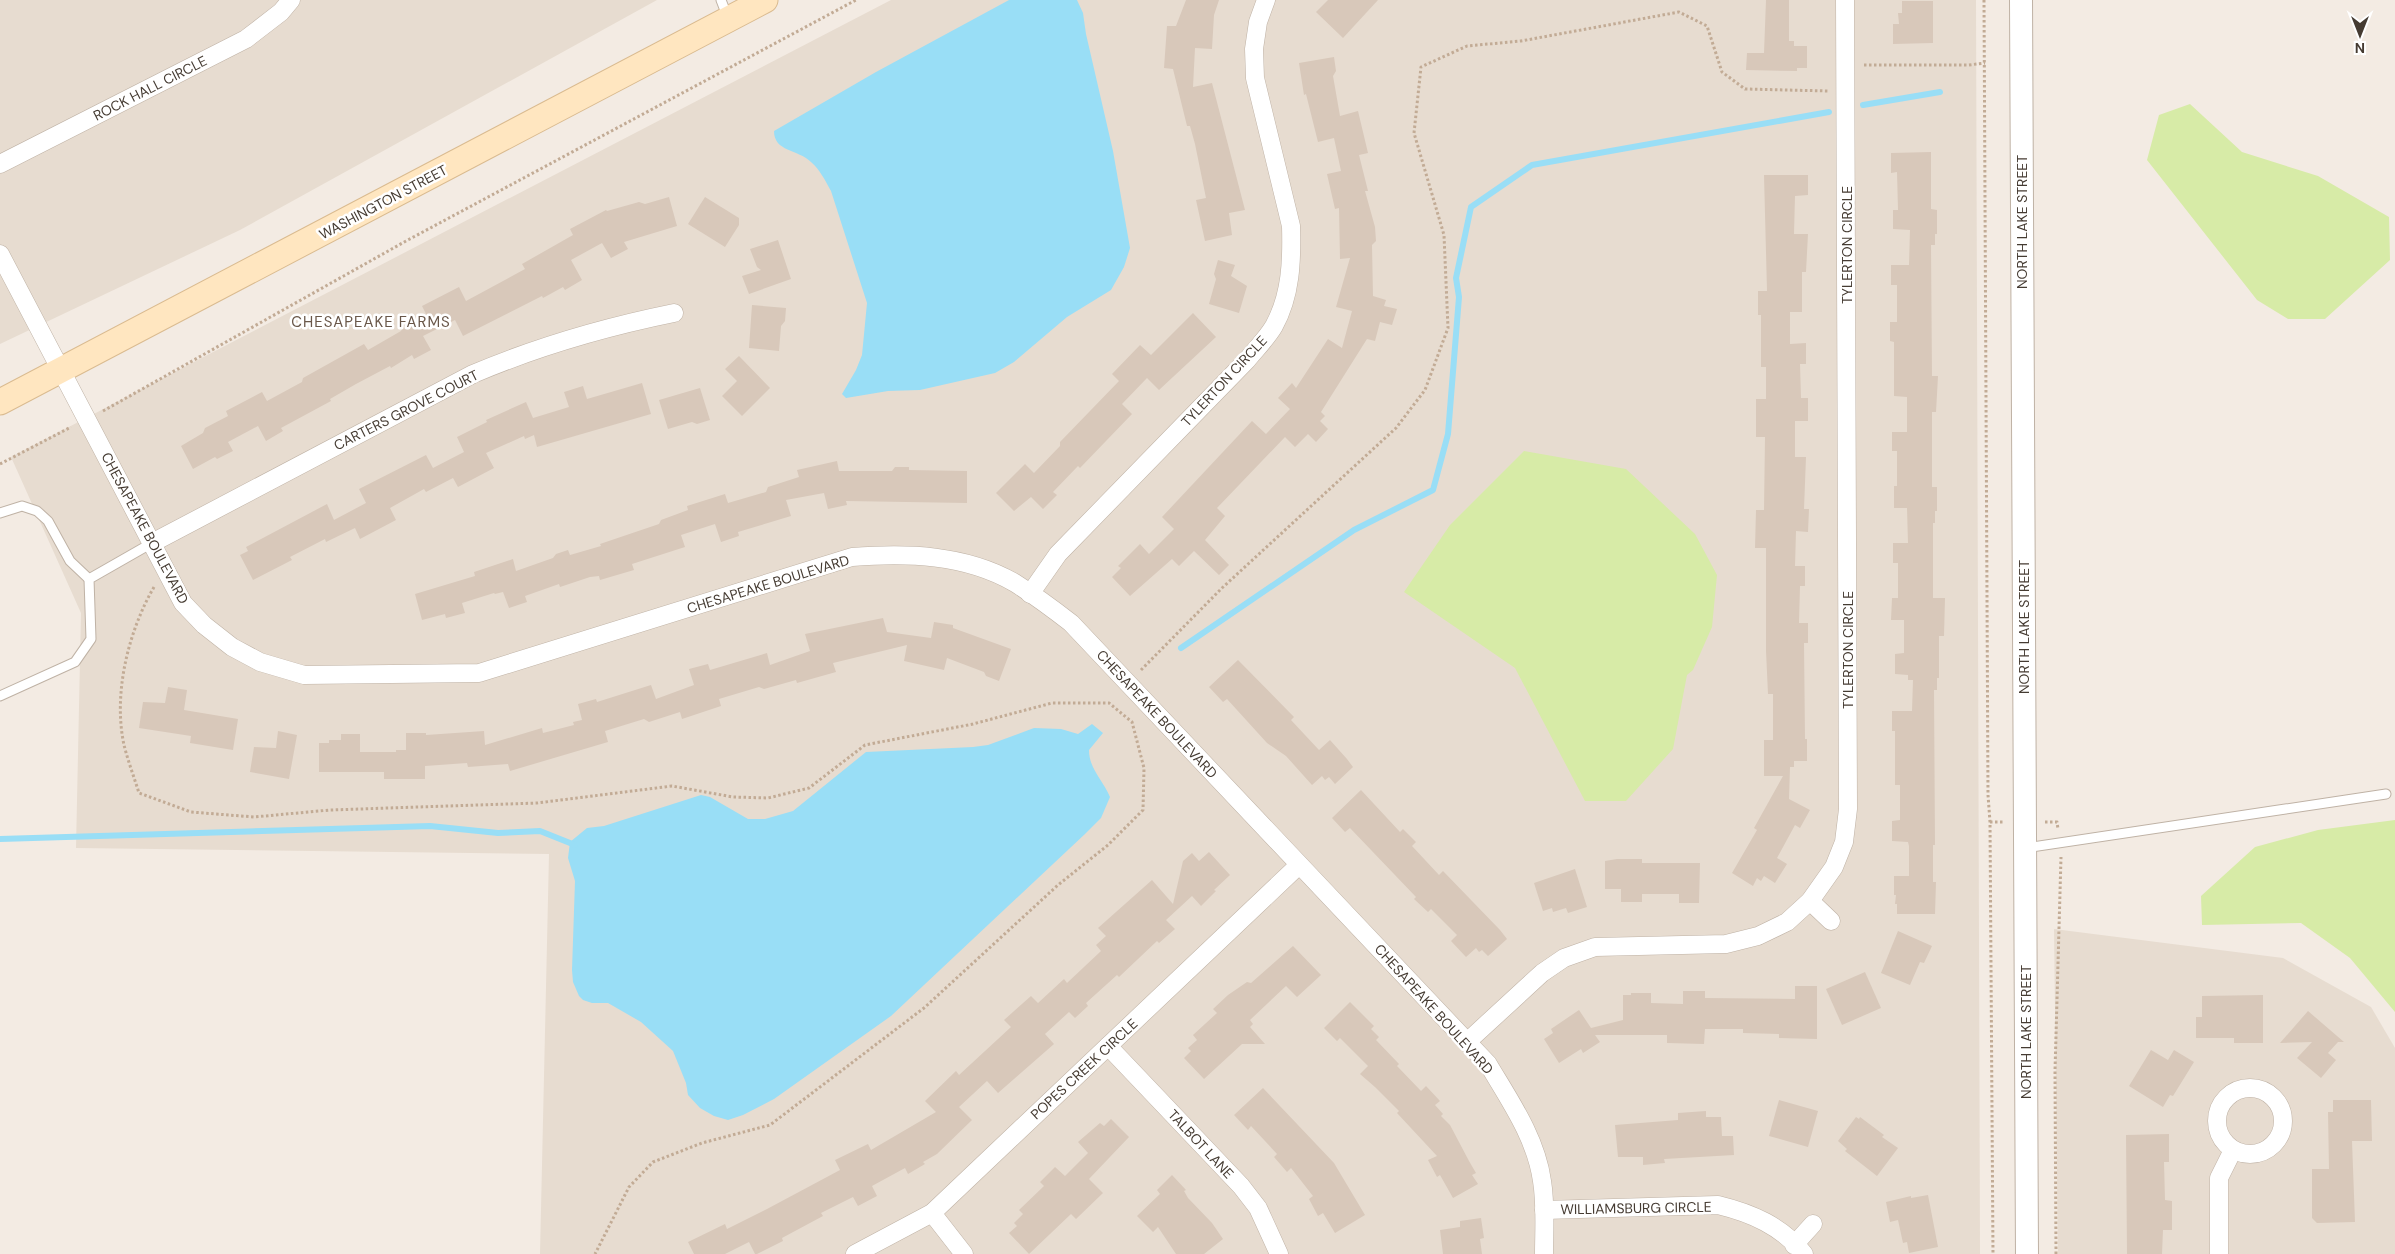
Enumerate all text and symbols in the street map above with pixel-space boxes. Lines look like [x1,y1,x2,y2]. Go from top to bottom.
north arrow [2335,10,2385,60]
text: N [2355,39,2365,57]
street label: ROCK HALL CIRCLE [90,51,210,124]
street label: NORTH LAKE STREET [2013,155,2031,289]
street label: WASHINGTON STREET [316,161,450,243]
street label: TYLERTON CIRCLE [1838,186,1856,304]
district label: CHESAPEAKE FARMS [291,312,451,332]
street label: TYLERTON CIRCLE [1177,332,1271,430]
street label: CARTERS GROVE COURT [331,366,481,454]
street label: CHESAPEAKE BOULEVARD [97,449,193,607]
street label: CHESAPEAKE BOULEVARD [685,551,851,617]
street label: NORTH LAKE STREET [2015,560,2033,694]
street label: TYLERTON CIRCLE [1839,591,1857,709]
street label: CHESAPEAKE BOULEVARD [1093,646,1221,782]
street label: CHESAPEAKE BOULEVARD [1371,940,1497,1078]
street label: NORTH LAKE STREET [2017,965,2035,1099]
street label: POPES CREEK CIRCLE [1027,1015,1141,1123]
street label: TALBOT LANE [1164,1106,1238,1182]
street label: WILLIAMSBURG CIRCLE [1560,1198,1712,1218]

